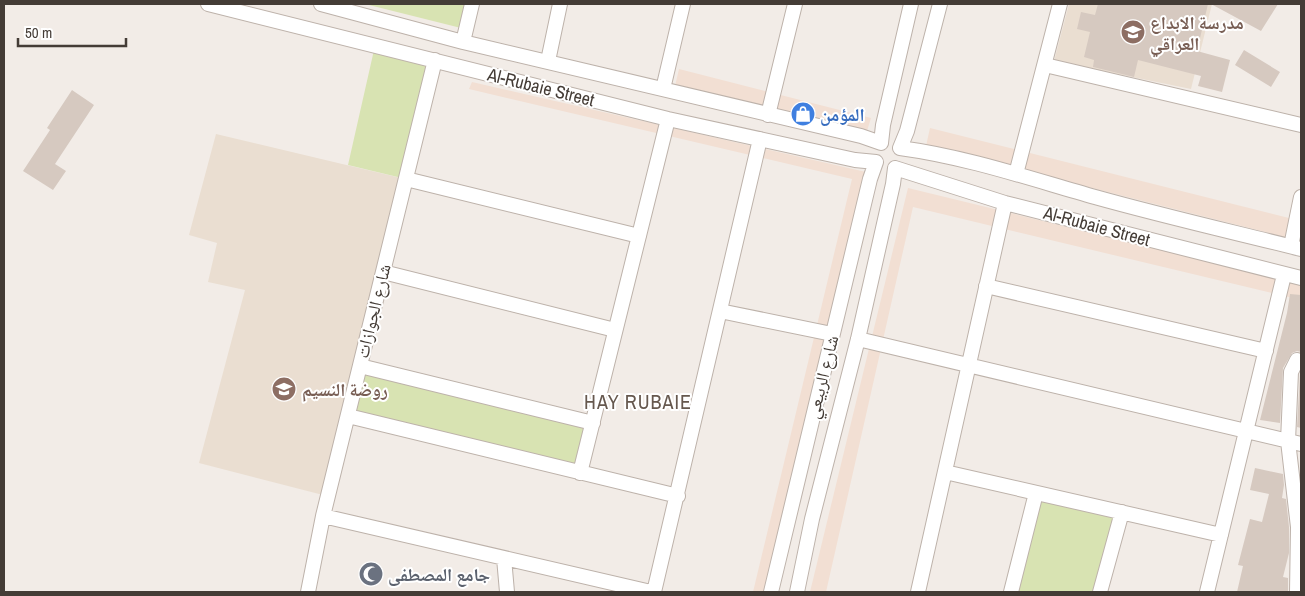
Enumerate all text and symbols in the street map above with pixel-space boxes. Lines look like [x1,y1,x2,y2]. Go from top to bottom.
place label: مدرسة الابداع العراقي [1150,10,1244,58]
scale bar [18,15,125,47]
school or university icon: مدرسة الابداع العراقي [1120,19,1146,45]
text: 50 m [25,22,52,43]
street label: Al-Rubaie Street [484,61,597,112]
shop icon: المؤمن [790,101,816,127]
place label: المؤمن [820,102,865,127]
street label: Al-Rubaie Street [1040,200,1153,252]
street label: شارع الجوازات [349,261,397,361]
street label: شارع الربيعي [800,333,847,422]
school or university icon: روضة النسيم [271,376,297,402]
place label: روضة النسيم [302,377,388,402]
district label: HAY RUBAIE [584,388,692,415]
mosque icon: جامع المصطفى [358,561,384,587]
place label: جامع المصطفى [388,562,491,587]

